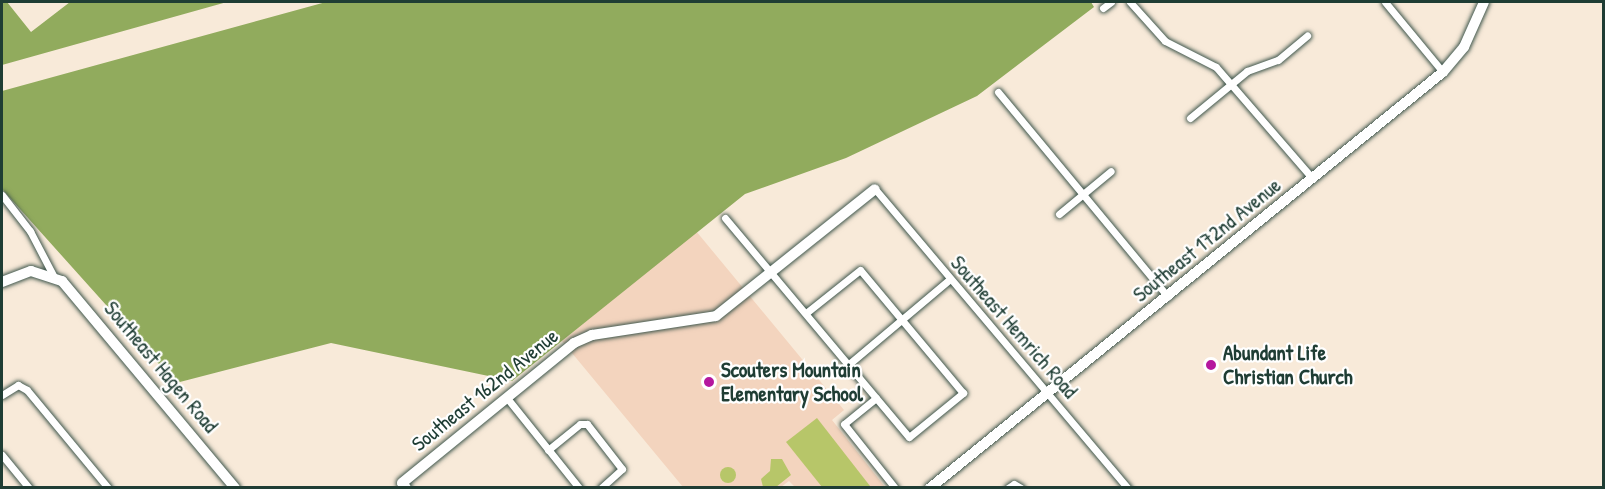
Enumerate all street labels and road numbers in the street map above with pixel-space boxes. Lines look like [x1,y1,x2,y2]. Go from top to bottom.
street label: Southeast 172nd Avenue [1128,173,1286,307]
street label: Southeast Hemrich Road [945,251,1083,403]
street label: Southeast Hagen Road [99,296,223,438]
street label: Southeast 162nd Avenue [407,323,563,457]

